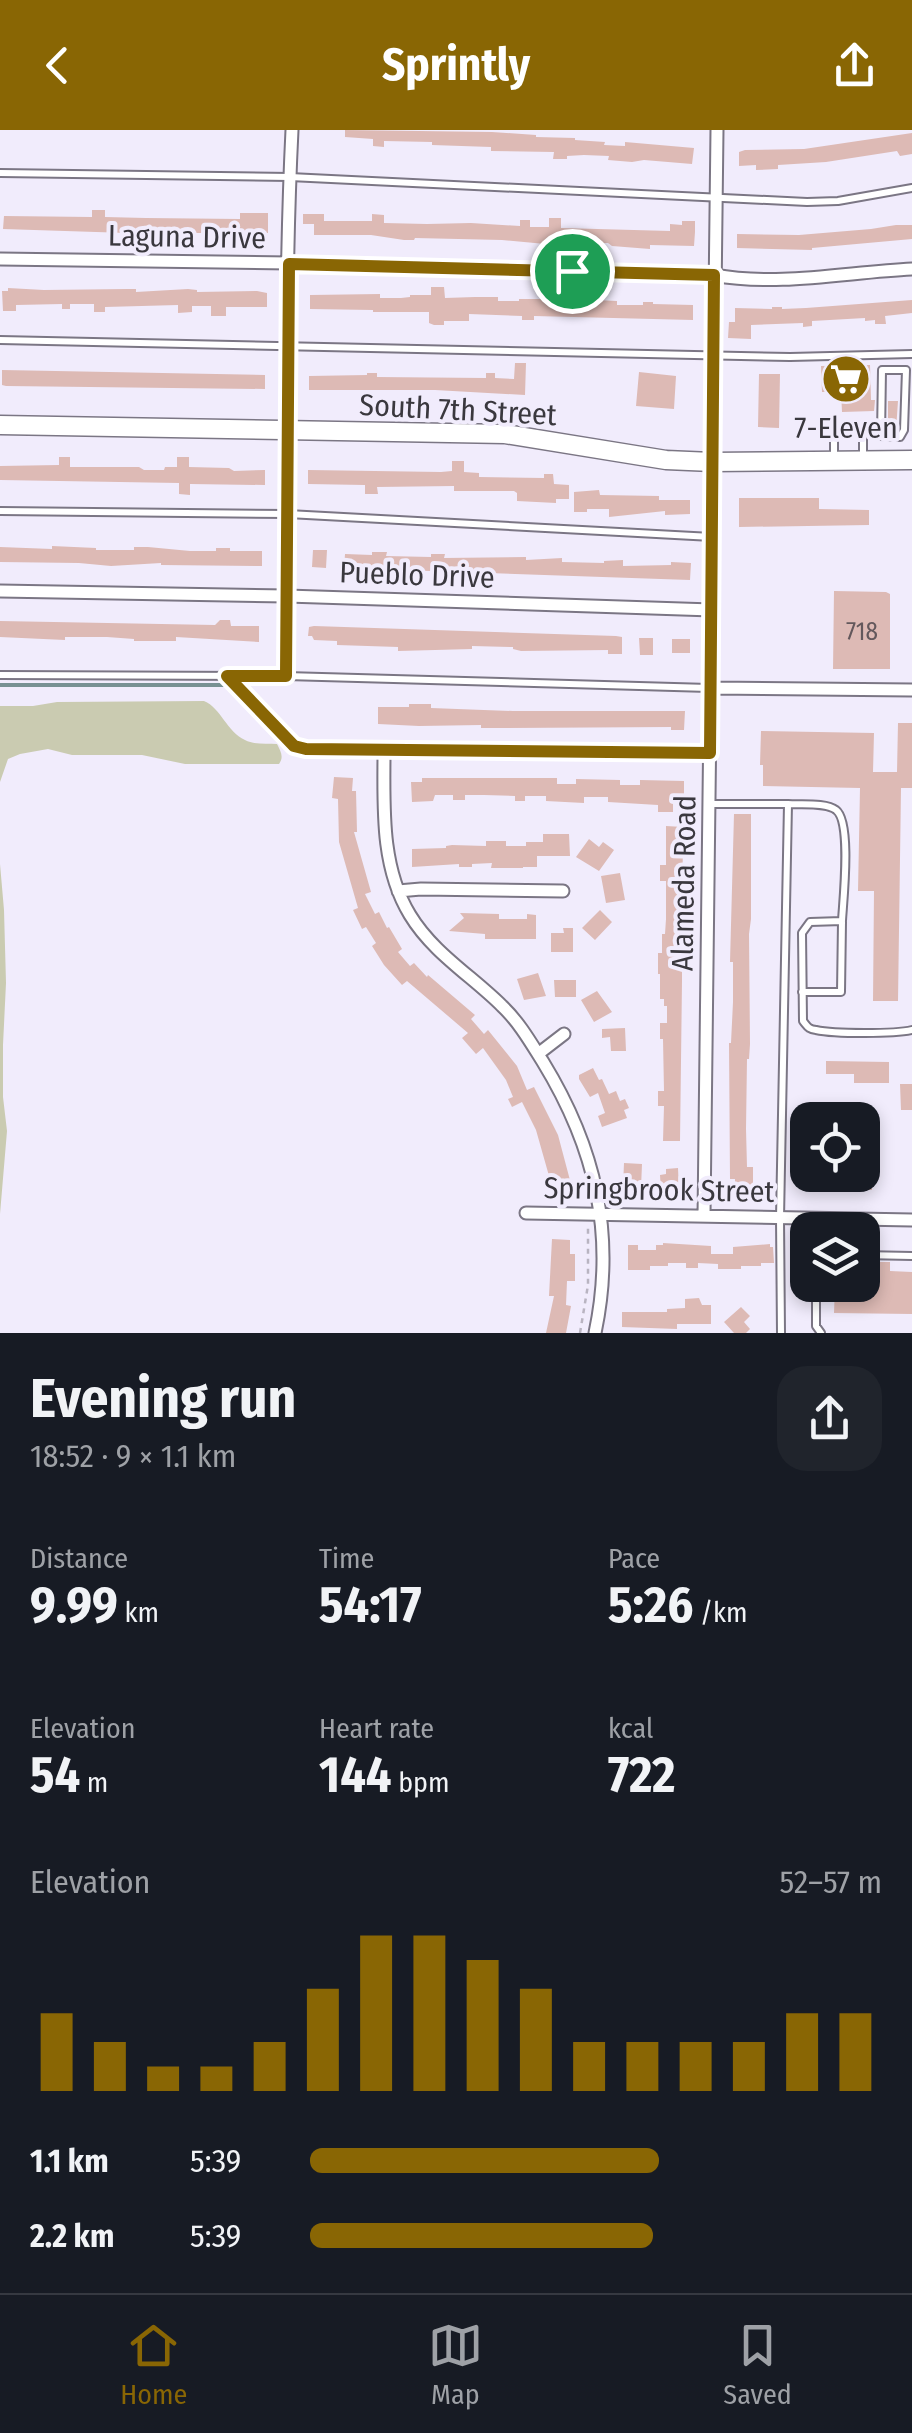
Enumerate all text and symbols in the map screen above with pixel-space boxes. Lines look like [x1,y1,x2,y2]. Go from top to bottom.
icon: back [30,38,85,93]
text: Sprintly [382,38,530,92]
icon: share [827,38,882,93]
street label: Laguna Drive [108,218,266,256]
pin [530,229,615,314]
icon: arrive [545,244,600,299]
supermarket icon: 7-Eleven [820,353,872,405]
street label: South 7th Street [358,387,558,433]
place label: 7-Eleven [794,410,898,446]
street label: Pueblo Drive [339,554,495,596]
house number: 718 [846,617,878,647]
street label: Alameda Road [664,795,704,971]
map controls [790,1102,880,1302]
button: locate [790,1102,880,1192]
street label: Springbrook Street [543,1170,775,1210]
button: layers [790,1212,880,1302]
text: Evening run [30,1366,296,1432]
button: share [777,1366,882,1471]
text: 18:52 · 9 × 1.1 km [30,1437,236,1475]
text: Distance [30,1542,128,1575]
text: Time [319,1542,374,1575]
text: Pace [608,1542,660,1575]
text: 9.99 [30,1575,118,1635]
text: 54:17 [319,1575,421,1635]
text: 5:26 [608,1575,693,1635]
text: km [118,1596,159,1629]
text: /km [693,1596,748,1629]
text: Elevation [30,1712,135,1745]
text: Heart rate [319,1712,434,1745]
text: kcal [608,1712,653,1745]
text: 54 [30,1745,80,1805]
text: 144 [319,1745,392,1805]
text: 722 [608,1745,676,1805]
text: m [80,1766,108,1799]
text: bpm [392,1766,449,1799]
text: Elevation [30,1863,150,1901]
text: 52–57 m [780,1863,882,1901]
text: 1.1 km [30,2142,109,2180]
text: 5:39 [190,2142,241,2180]
text: 2.2 km [30,2217,114,2255]
text: 5:39 [190,2217,241,2255]
tab: Home [120,2318,187,2411]
tab: Map [428,2318,483,2411]
tab: Saved [723,2318,792,2411]

